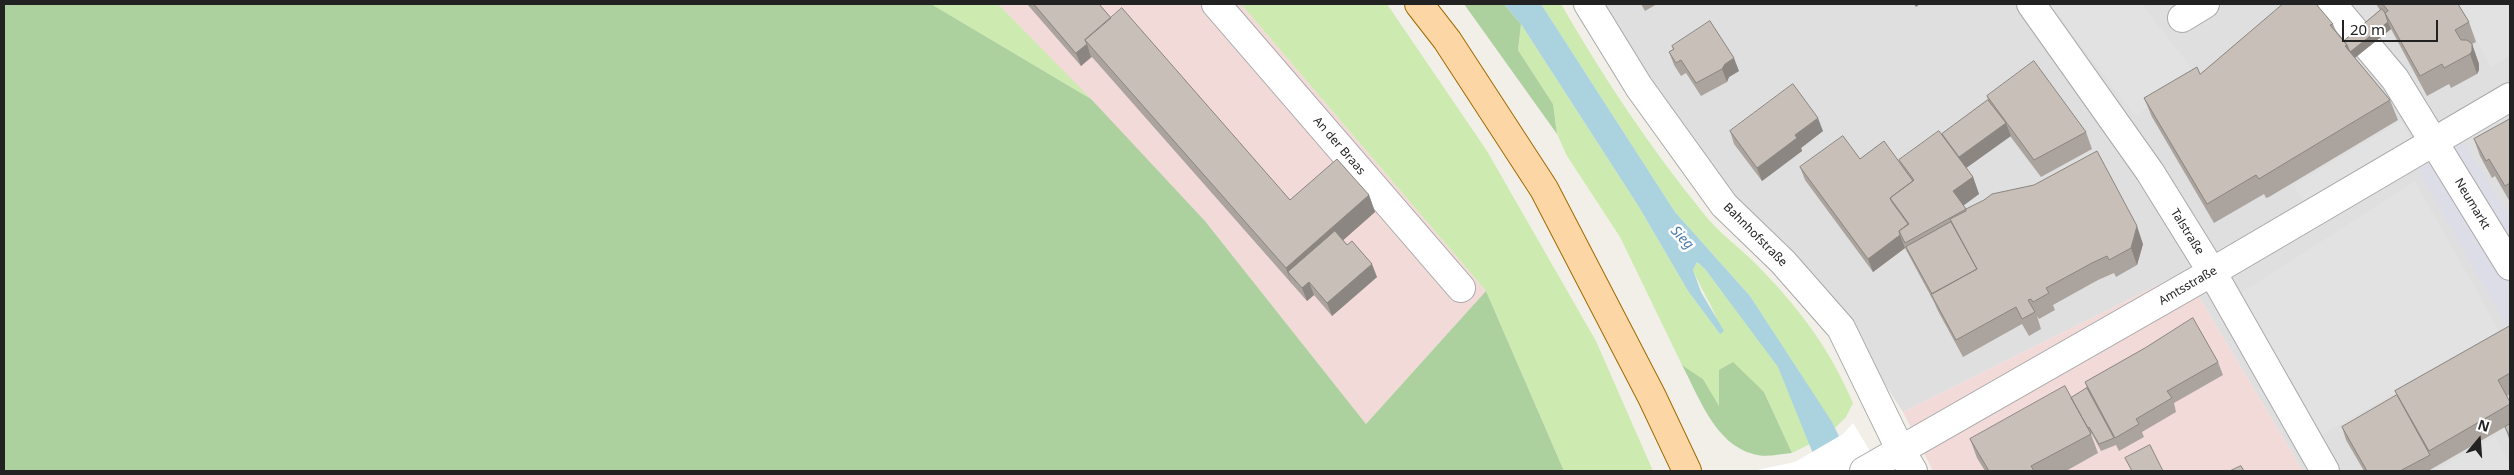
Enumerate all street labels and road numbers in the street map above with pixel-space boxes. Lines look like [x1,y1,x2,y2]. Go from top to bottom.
street label: An der Braas [1310,114,1368,178]
street label: Neumarkt [2451,176,2493,232]
street label: Bahnhofstraße [1720,200,1790,270]
street label: Talstraße [2167,206,2207,258]
street label: Amtsstraße [2156,264,2220,308]

